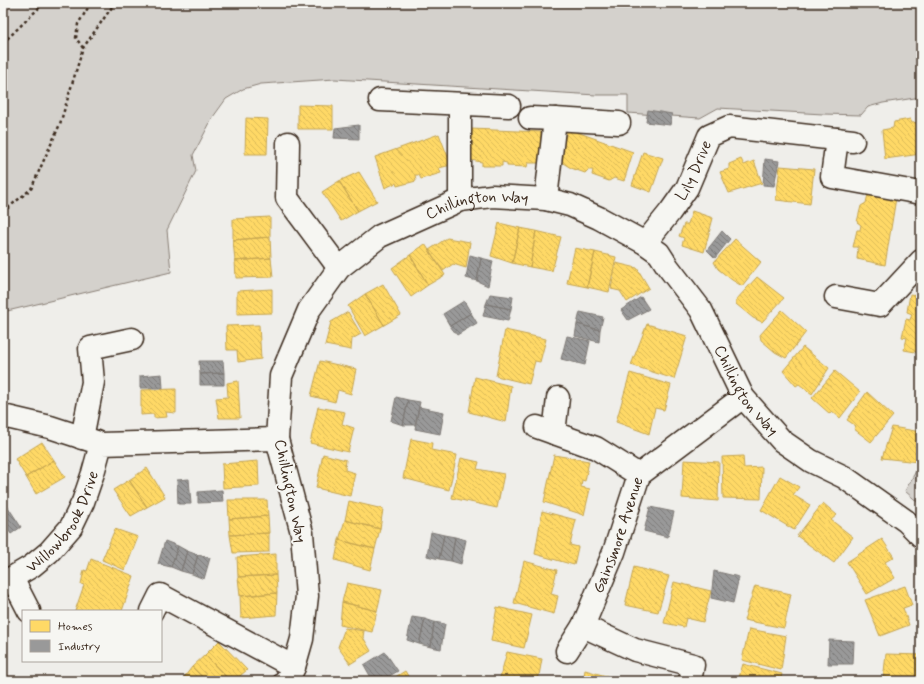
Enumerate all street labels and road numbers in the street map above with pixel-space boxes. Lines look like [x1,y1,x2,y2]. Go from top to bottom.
street label: Lily Drive [671,137,717,205]
street label: Chillington Way [422,185,529,225]
street label: Chillington Way [709,342,783,441]
street label: Chillington Way [268,437,311,545]
street label: Willowbrook Drive [22,468,104,577]
street label: Gainsmore Avenue [587,474,648,596]

